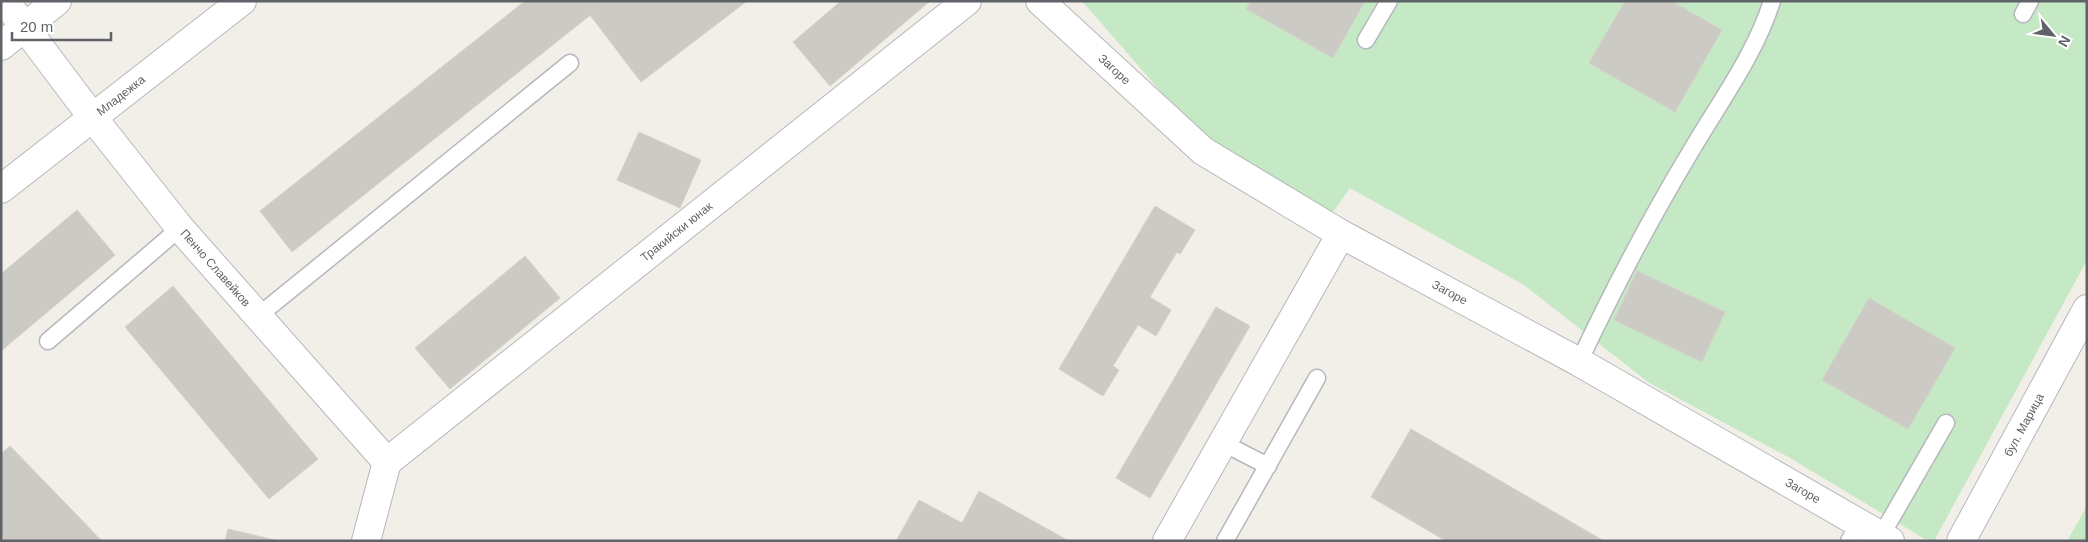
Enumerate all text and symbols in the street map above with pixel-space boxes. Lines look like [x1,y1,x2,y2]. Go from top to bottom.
scale bar [12,10,111,42]
north arrow [2028,10,2078,60]
text: 20 m [20,18,53,35]
text: N [2055,33,2074,50]
street label: Загоре [1096,51,1133,88]
street label: Младежка [94,72,148,119]
street label: Тракийски юнак [638,199,716,264]
street label: Пенчо Славейков [177,226,253,310]
street label: Загоре [1430,277,1470,308]
street label: бул. Марица [2001,391,2047,459]
street label: Загоре [1783,475,1823,507]

